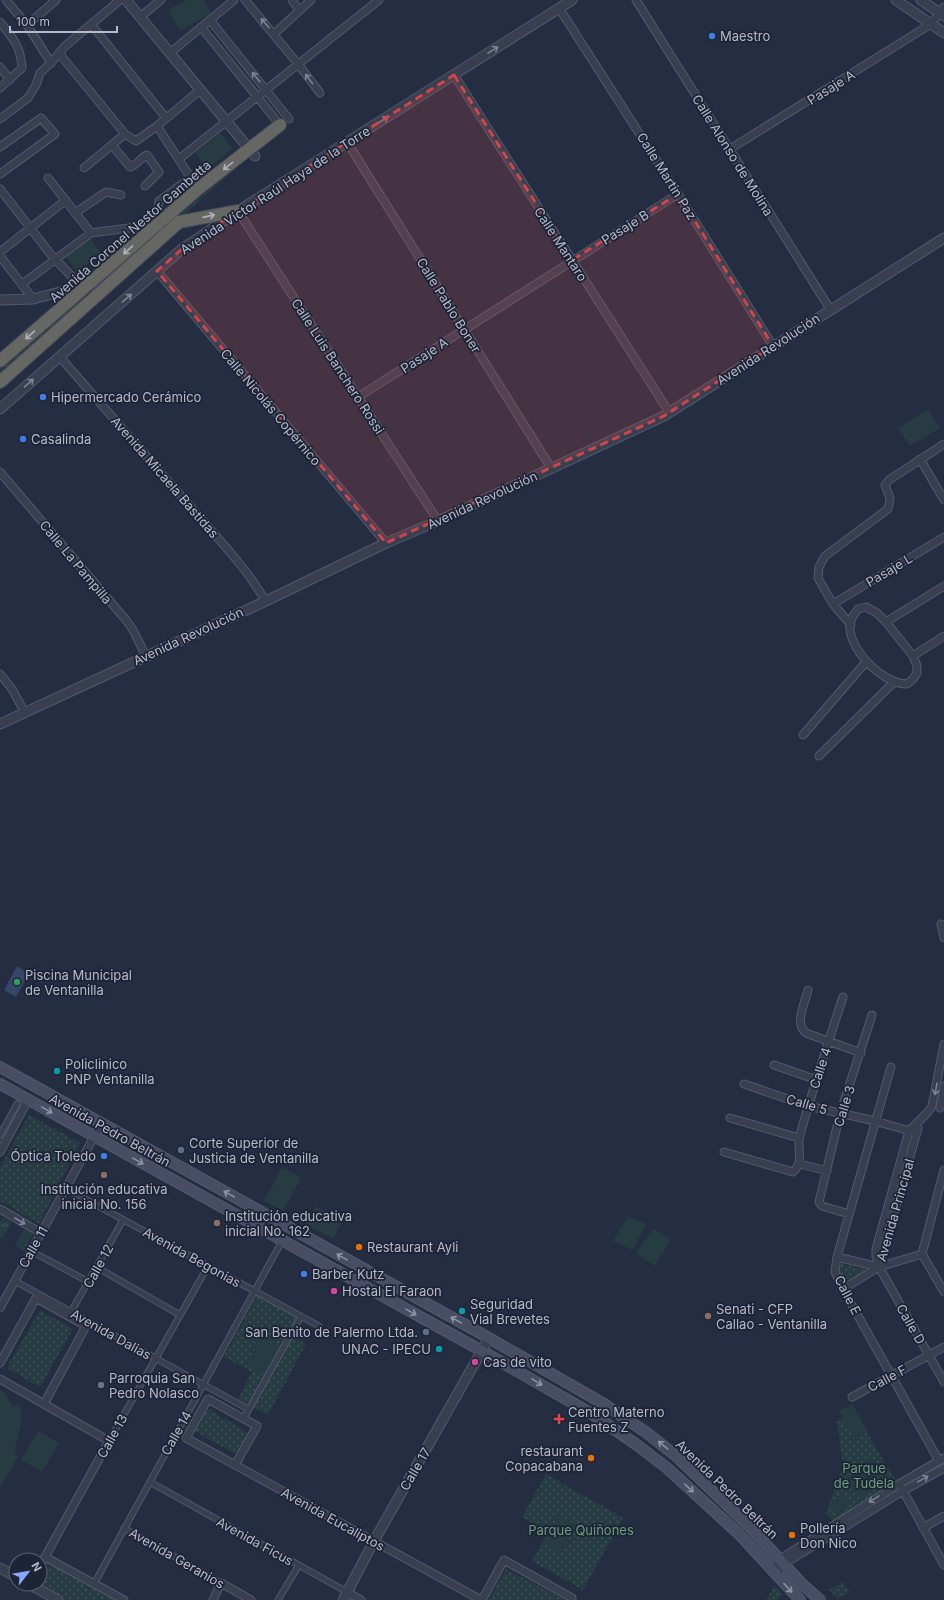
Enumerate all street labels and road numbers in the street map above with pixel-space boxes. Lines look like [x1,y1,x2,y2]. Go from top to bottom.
street label: Pasaje A [804,66,858,108]
street label: Calle Alonso de Molina [689,91,777,219]
street label: Avenida Víctor Raúl Haya de la Torre [177,122,373,258]
street label: Calle Martin Paz [634,129,700,223]
street label: Avenida Coronel Nestor Gambetta [46,157,214,305]
street label: Calle Mantaro [531,204,591,284]
street label: Pasaje B [598,206,652,248]
street label: Calle Pablo Boner [413,255,485,356]
street label: Calle Luis Banchero Rossi [288,295,388,437]
street label: Avenida Revolución [713,310,823,388]
street label: Pasaje A [397,334,451,376]
street label: Calle Nicolás Copérnico [217,345,325,469]
street label: Avenida Micaela Bastidas [108,413,222,541]
street label: Avenida Revolución [424,467,540,533]
street label: Calle La Pampilla [36,517,116,607]
street label: Pasaje L [863,550,915,590]
street label: Avenida Revolución [130,603,246,669]
street label: Calle 4 [806,1045,834,1091]
street label: Calle 3 [830,1083,858,1129]
street label: Avenida Pedro Beltrán [47,1090,173,1170]
street label: Calle 5 [784,1090,830,1118]
street label: Avenida Principal [873,1157,917,1263]
street label: Calle 11 [15,1223,51,1271]
street label: Avenida Begonias [140,1224,244,1291]
street label: Calle 12 [79,1241,117,1291]
street label: Calle E [831,1273,865,1317]
street label: Calle D [893,1301,929,1347]
street label: Avenida Dalias [68,1305,154,1363]
street label: Calle F [865,1361,909,1395]
street label: Calle 14 [157,1408,195,1458]
street label: Calle 13 [93,1411,131,1461]
street label: Avenida Pedro Beltrán [673,1436,781,1542]
street label: Calle 17 [396,1445,434,1493]
street label: Avenida Eucaliptos [278,1484,388,1554]
street label: Avenida Ficus [214,1513,296,1569]
street label: Avenida Geranios [126,1524,228,1592]

